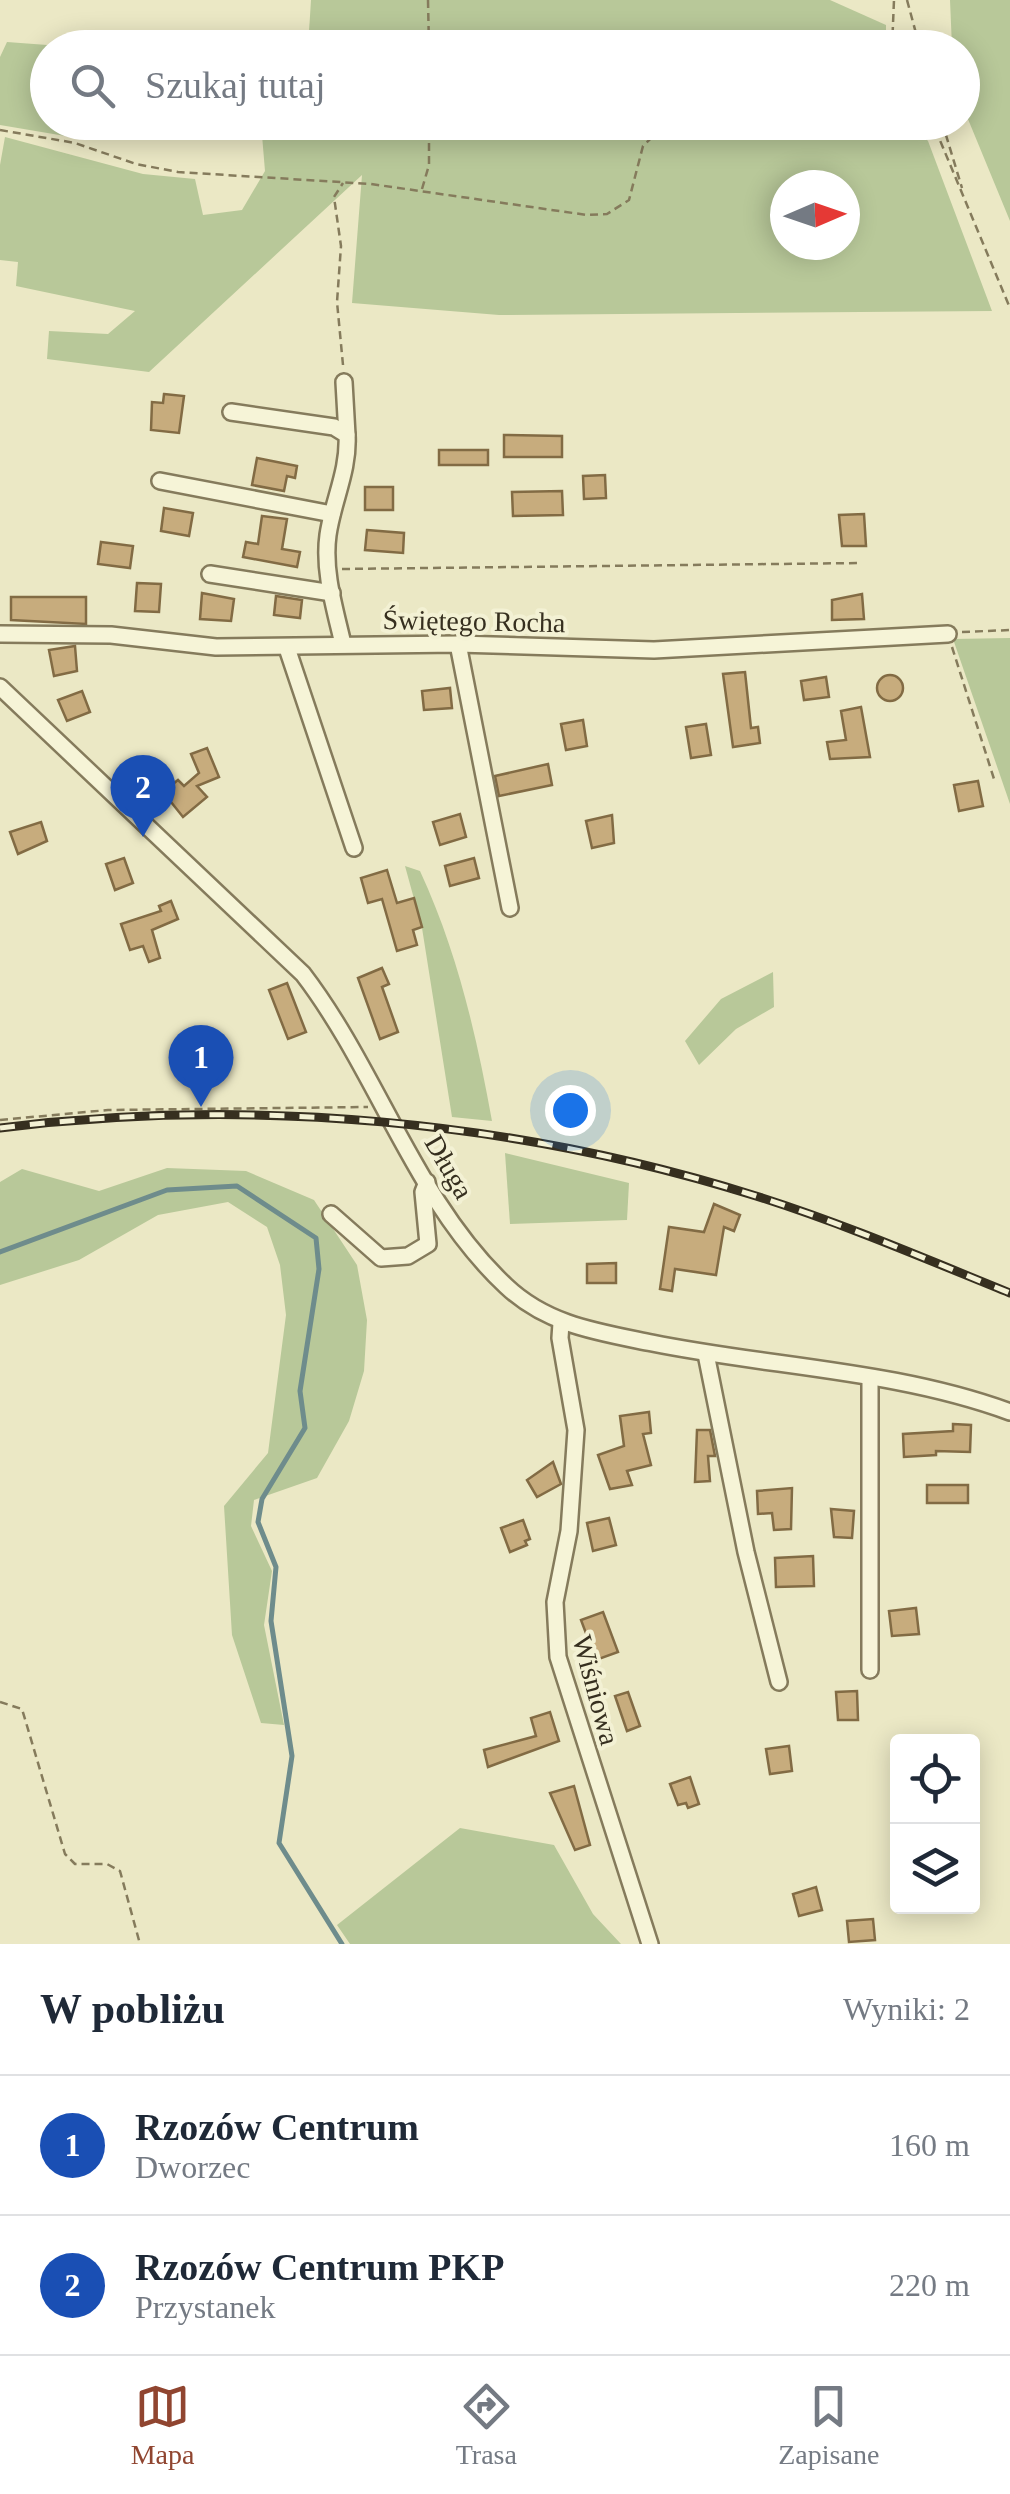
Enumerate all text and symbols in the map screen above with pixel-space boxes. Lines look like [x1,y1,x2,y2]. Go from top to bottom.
search box [30,30,980,140]
icon: search [65,58,120,113]
text: Szukaj tutaj [145,64,325,106]
north arrow [770,170,860,260]
street label: Świętego Rocha [382,604,566,638]
pin: 2 [110,754,176,837]
pin: 1 [168,1024,234,1107]
your location [545,1085,596,1136]
street label: Długa [418,1130,480,1205]
street label: Wiśniowa [566,1632,626,1749]
map controls [890,1734,980,1914]
button: locate [890,1734,980,1824]
button: layers [890,1824,980,1914]
text: W pobliżu [40,1986,225,2032]
text: Wyniki: 2 [843,1991,970,2027]
text: Rzozów Centrum [135,2106,419,2148]
text: 1 [65,2127,81,2163]
text: 160 m [889,2127,970,2163]
text: Dworzec [135,2149,250,2185]
text: Rzozów Centrum PKP [135,2246,504,2288]
text: 2 [65,2267,81,2303]
text: 220 m [889,2267,970,2303]
text: Przystanek [135,2289,275,2325]
tab: Mapa [131,2379,194,2471]
tab: Trasa [456,2379,517,2471]
tab: Zapisane [778,2379,879,2471]

